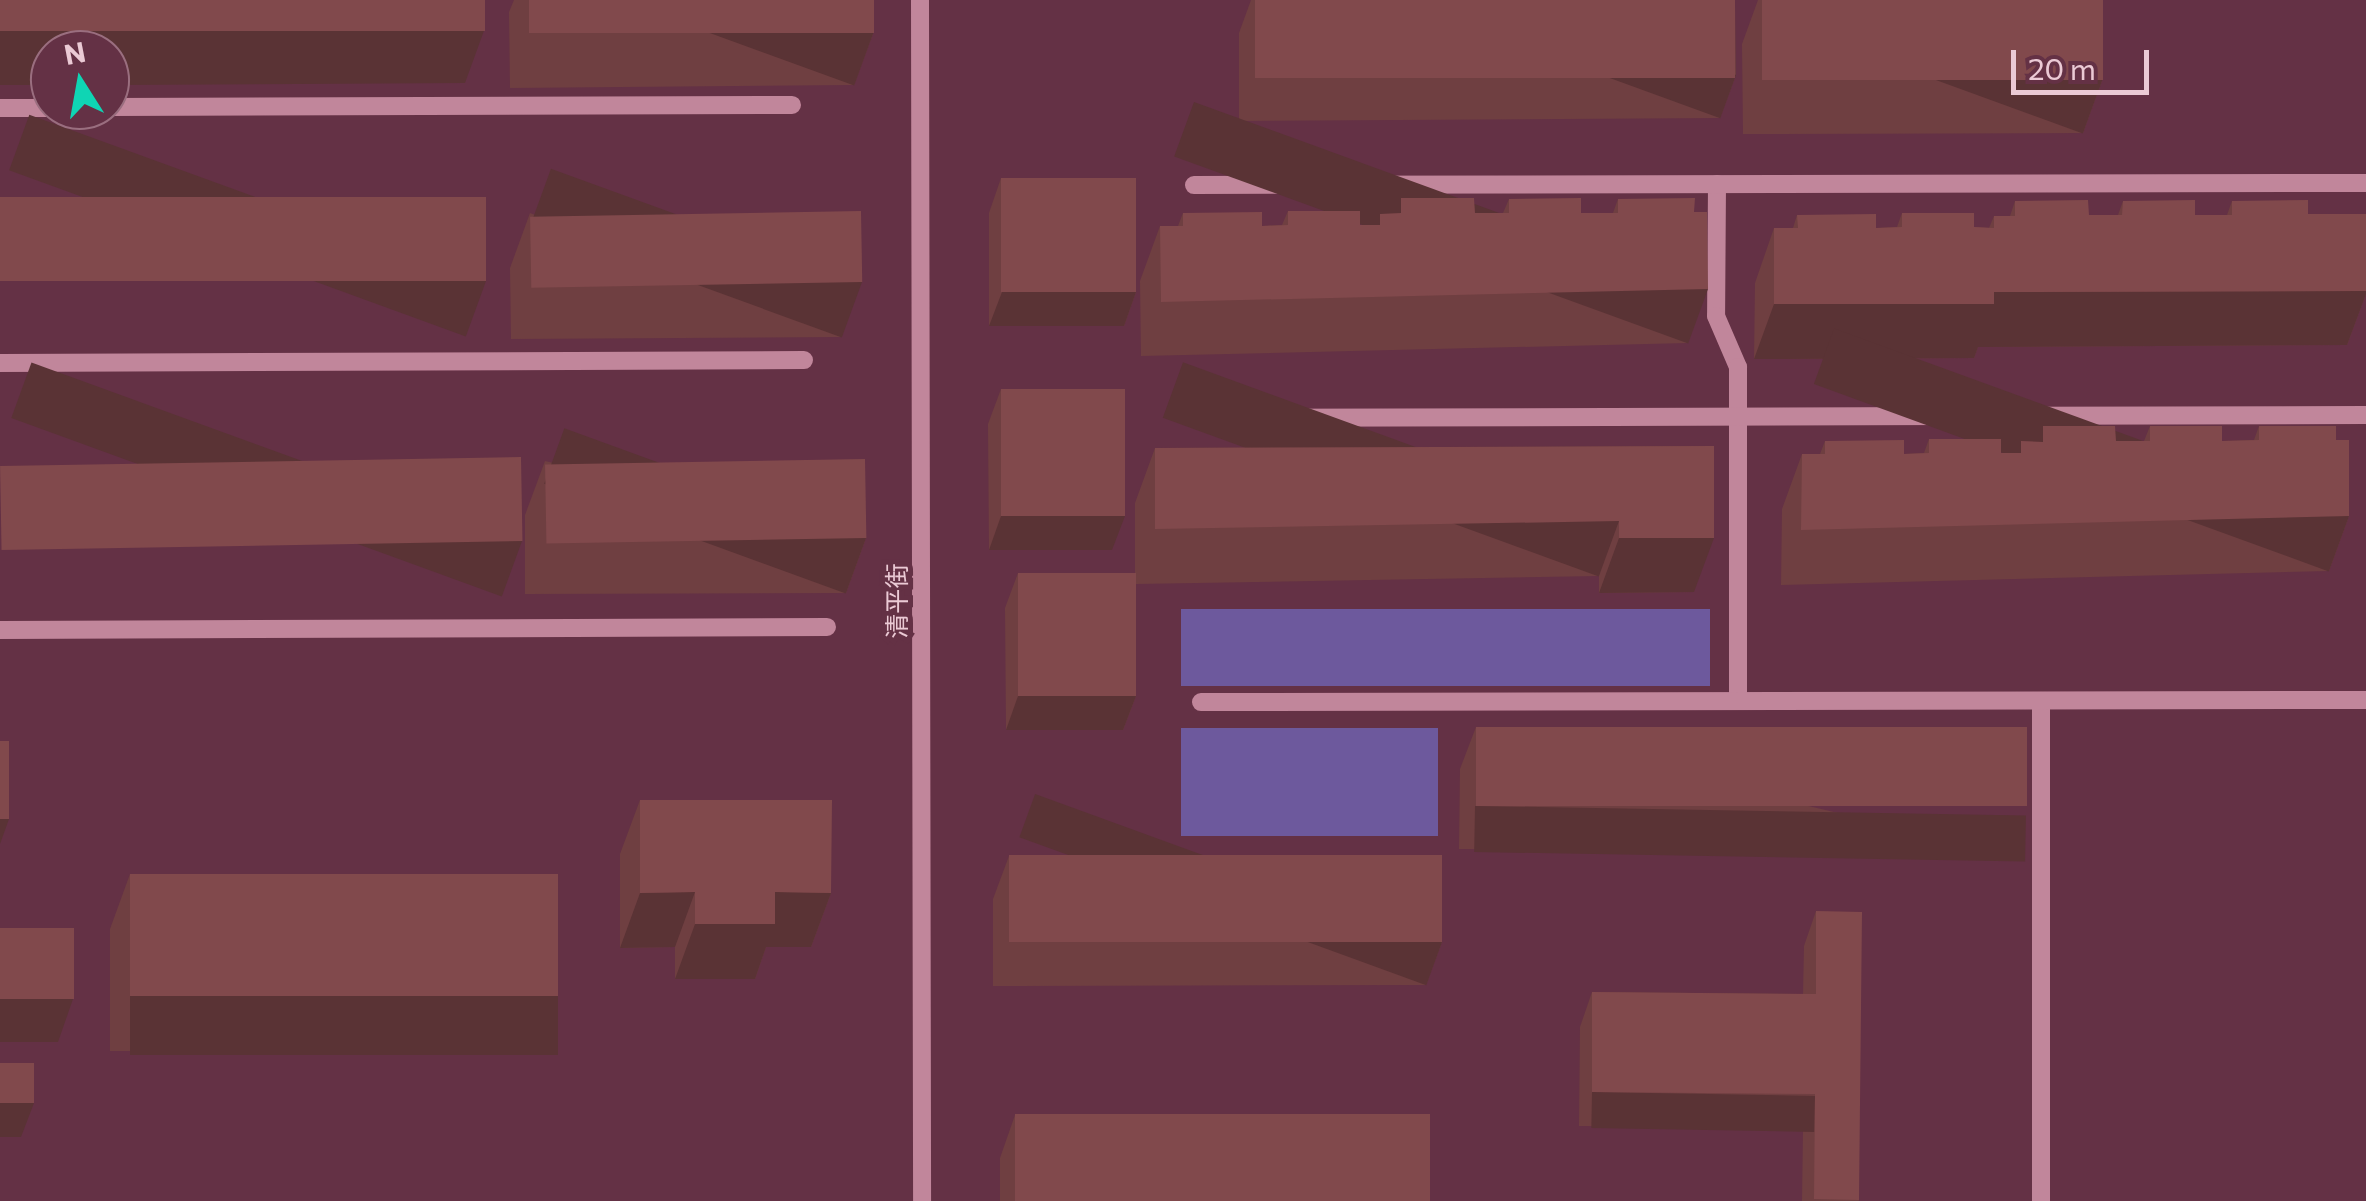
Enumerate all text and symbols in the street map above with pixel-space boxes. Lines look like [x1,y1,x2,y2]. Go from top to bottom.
north arrow [30,30,130,130]
scale bar [2016,30,2154,92]
text: N [61,34,88,71]
text: 20 m [2028,49,2096,86]
street label: 清平街 [881,564,911,638]

